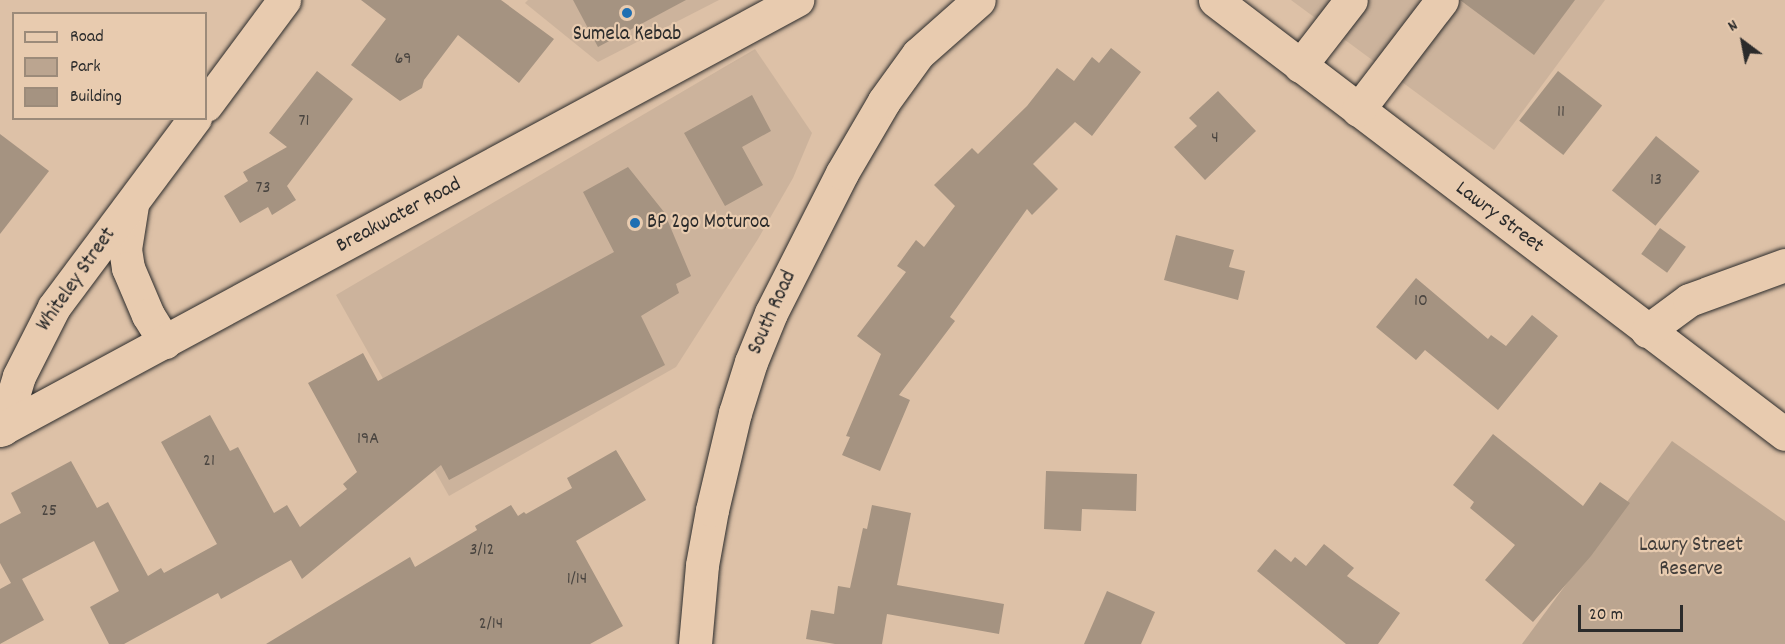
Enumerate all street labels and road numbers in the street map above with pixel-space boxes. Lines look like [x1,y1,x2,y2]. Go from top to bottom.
street label: Breakwater Road [332,173,466,259]
street label: Lawry Street [1450,177,1548,259]
street label: Whiteley Street [32,223,122,337]
street label: South Road [743,267,803,359]

